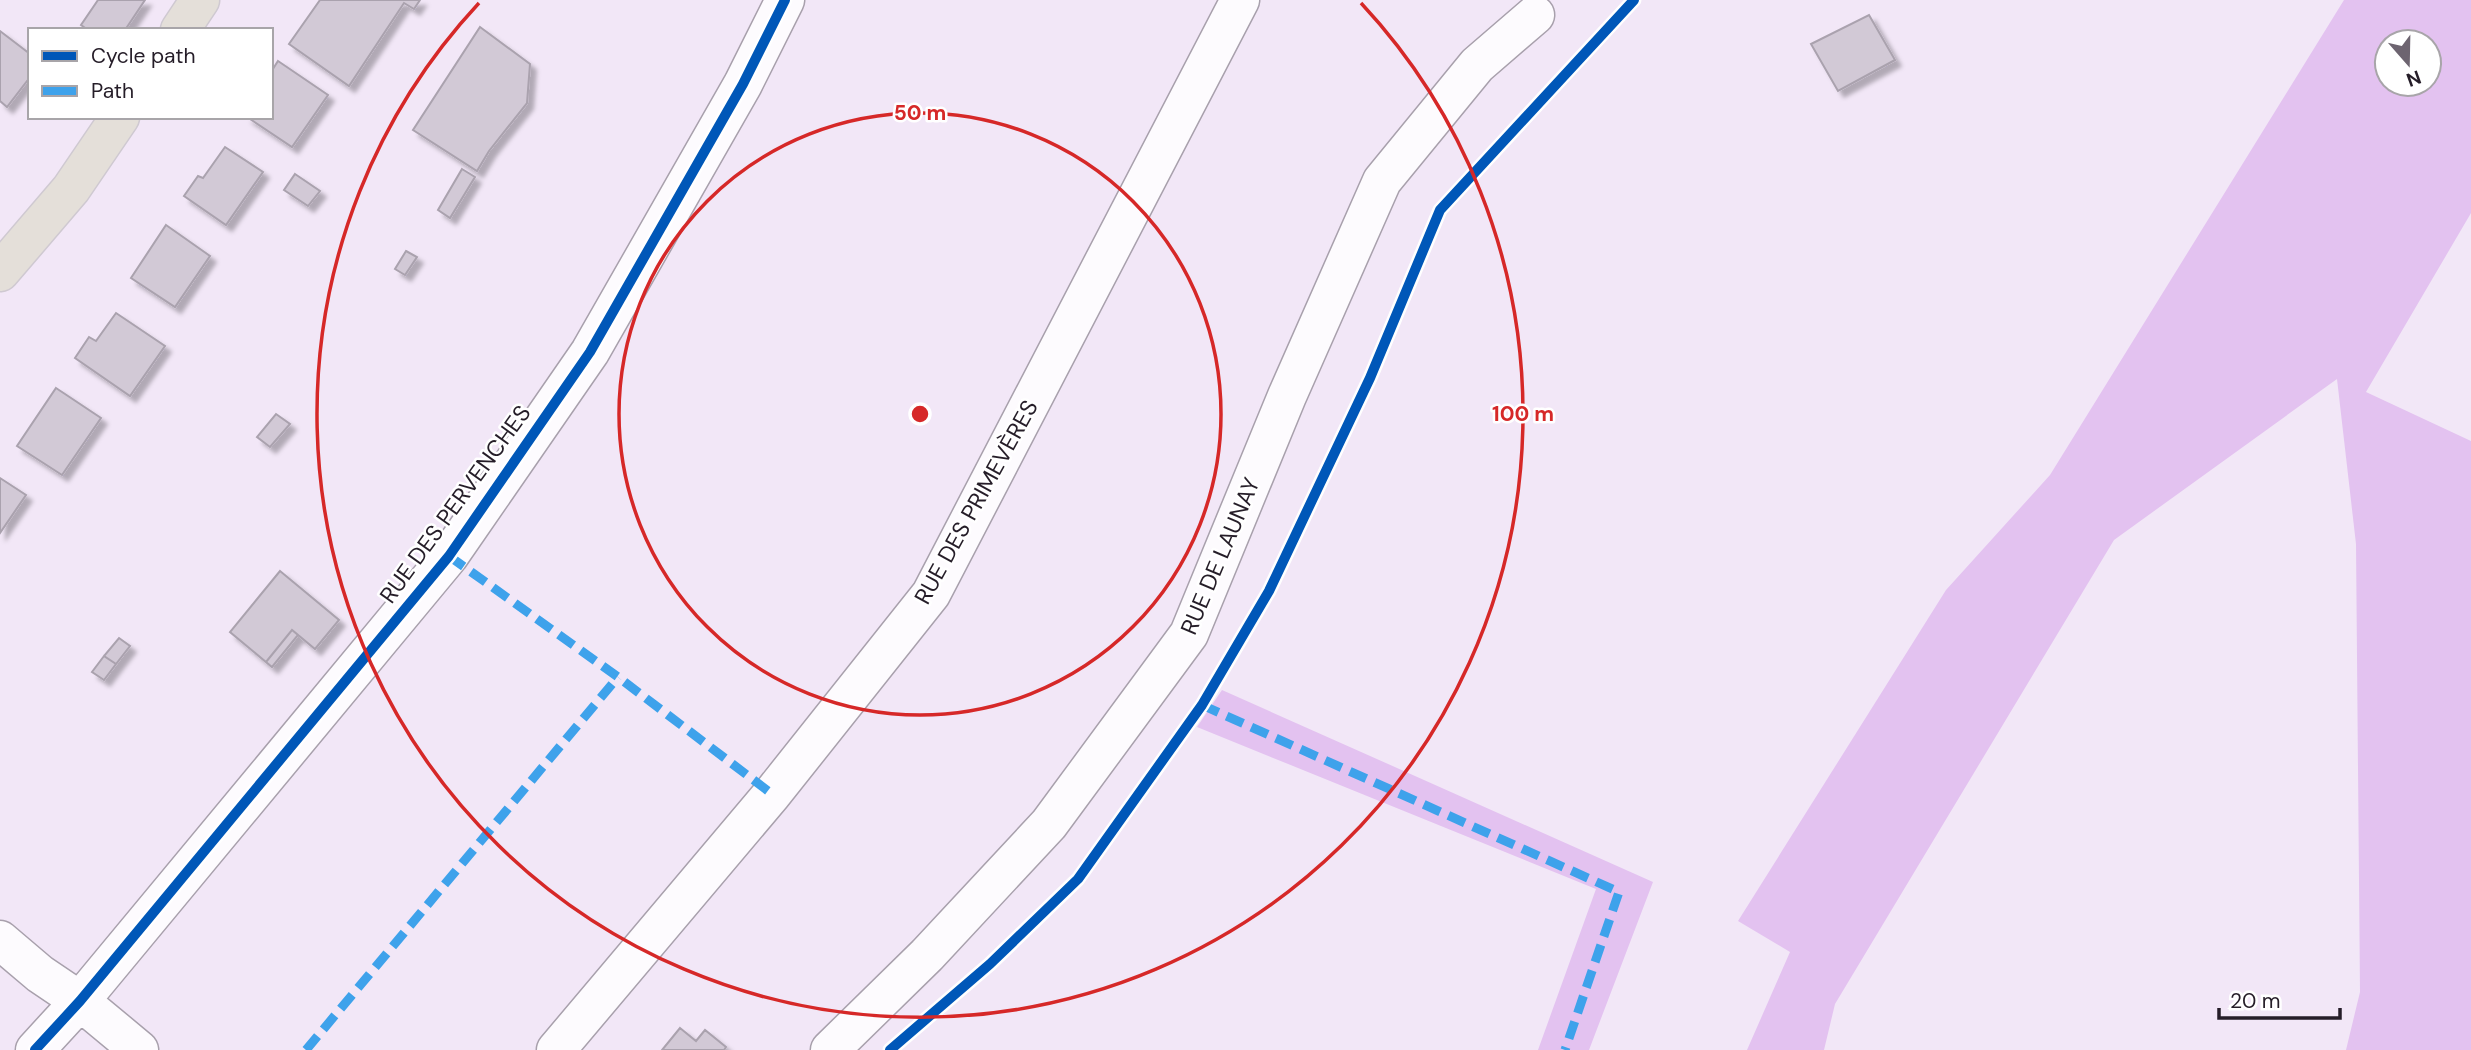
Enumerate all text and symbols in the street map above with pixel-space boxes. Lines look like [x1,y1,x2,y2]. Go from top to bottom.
legend [28,28,273,119]
north arrow [2373,28,2443,98]
text: Cycle path [91,42,196,70]
text: N [2403,64,2424,93]
text: Path [91,77,134,105]
text: 50 m [894,99,946,127]
street label: RUE DES PRIMEVÈRES [907,394,1045,610]
street label: RUE DES PERVENCHES [373,399,537,609]
text: 100 m [1492,400,1554,428]
centre of rings [908,402,932,426]
street label: RUE DE LAUNAY [1173,473,1267,639]
scale bar [2219,976,2340,1020]
text: 20 m [2230,987,2281,1015]

